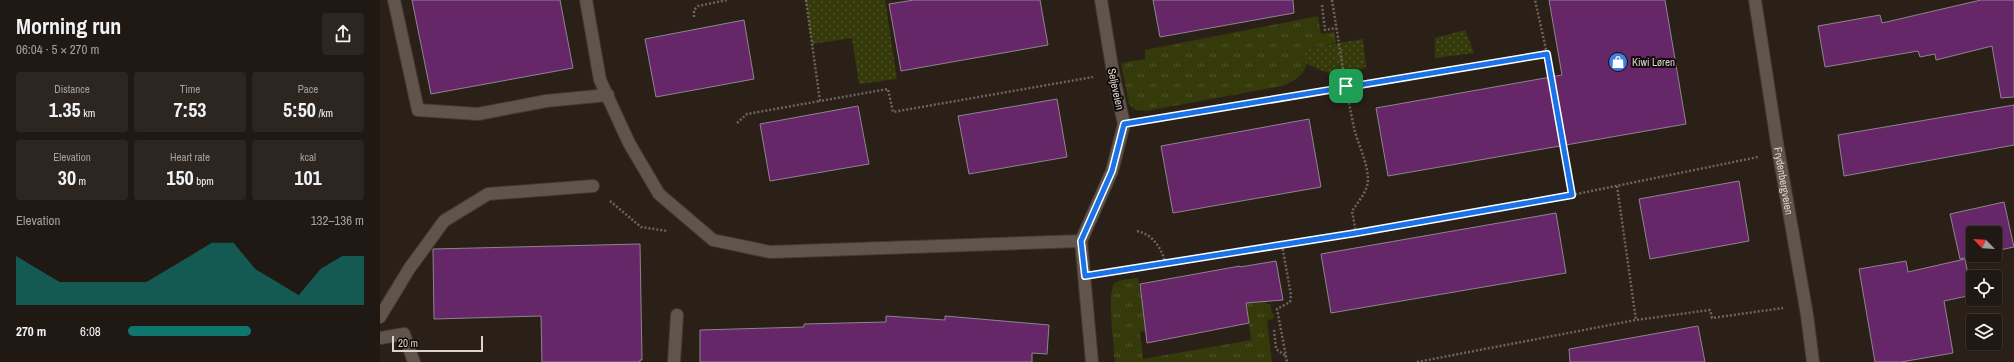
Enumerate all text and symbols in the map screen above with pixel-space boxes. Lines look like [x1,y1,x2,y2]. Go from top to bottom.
text: Morning run [16,11,121,41]
button: share [322,13,364,55]
text: 06:04 · 5 × 270 m [16,41,99,58]
shop icon: Kiwi Løren [1607,51,1629,73]
place label: Kiwi Løren [1632,55,1675,69]
street label: Seljeveien [1105,67,1127,111]
pin [1329,69,1363,103]
icon: arrive [1335,75,1357,97]
text: Distance [54,82,90,96]
text: Time [180,82,200,96]
text: Pace [298,82,318,96]
text: 1.35 [49,96,81,123]
text: 7:53 [174,96,206,123]
text: 5:50 [283,96,316,123]
text: km [81,106,95,120]
text: /km [316,106,333,120]
street label: Frydenbergveien [1771,146,1796,216]
text: Elevation [53,150,91,164]
text: Heart rate [170,150,210,164]
text: kcal [300,150,316,164]
text: 30 [58,164,76,191]
text: 150 [166,164,194,191]
text: 101 [294,164,322,191]
text: m [76,174,86,188]
text: bpm [194,174,214,188]
text: Elevation [16,212,60,229]
text: 132–136 m [311,212,364,229]
north arrow [1966,226,2002,262]
map controls [1966,226,2002,350]
button: locate [1966,270,2002,306]
button: layers [1966,314,2002,350]
text: 270 m [16,323,46,340]
text: 6:08 [80,323,101,340]
scale bar [392,334,483,353]
text: 20 m [398,336,418,350]

